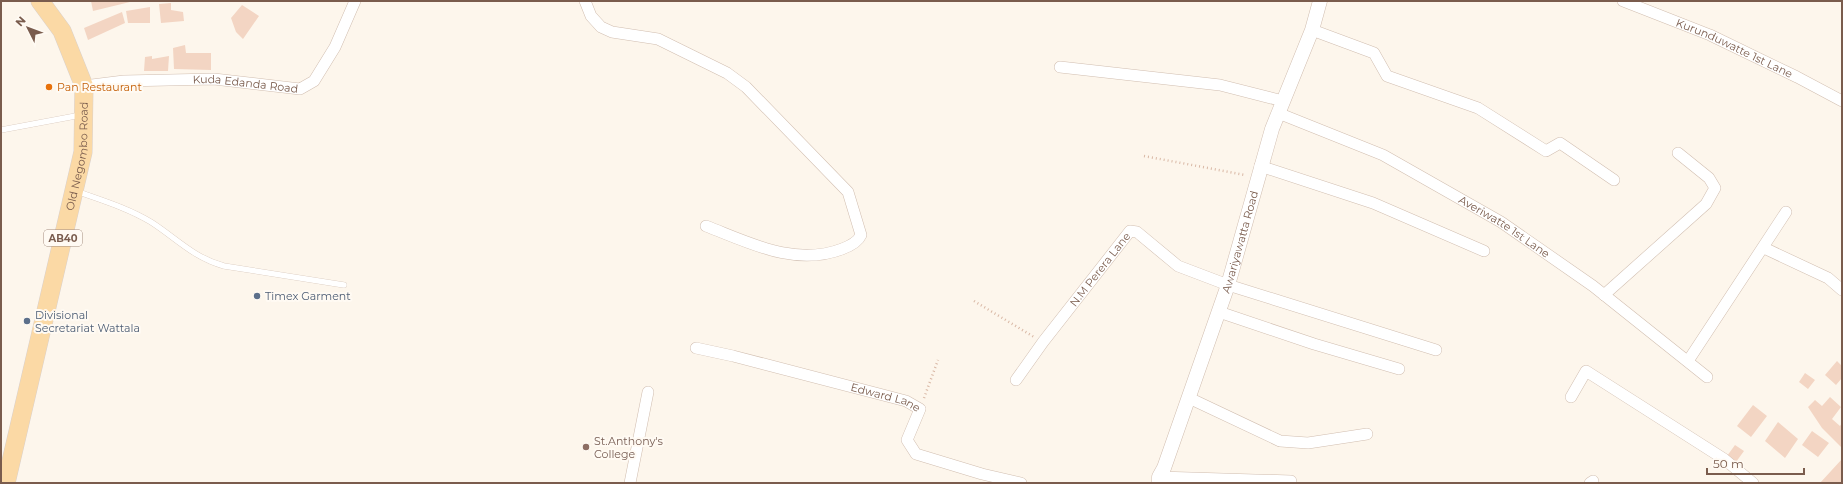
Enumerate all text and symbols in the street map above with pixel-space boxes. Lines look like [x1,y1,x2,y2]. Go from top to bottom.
north arrow [8,8,48,48]
text: N [12,13,29,29]
street label: Kurunduwatte 1st Lane [1674,15,1795,81]
street label: Kuda Edanda Road [192,72,299,96]
place label: Pan Restaurant [57,80,143,94]
marker: Pan Restaurant [44,82,54,92]
street label: Old Negombo Road [63,102,91,212]
street label: Awariyawatta Road [1219,189,1261,295]
street label: Averiwatte 1st Lane [1456,192,1553,261]
street label: N.M Perera Lane [1067,229,1134,309]
road number: AB40 [44,230,82,246]
place label: Timex Garment [265,289,351,303]
marker: Timex Garment [252,291,262,301]
place label: Divisional Secretariat Wattala [35,308,140,335]
marker: Divisional Secretariat Wattala [22,316,32,326]
street label: Edward Lane [849,380,923,415]
place label: St.Anthony's College [594,434,664,461]
marker: St.Anthony's College [581,442,591,452]
scale bar [1707,450,1804,476]
text: 50 m [1713,456,1744,471]

